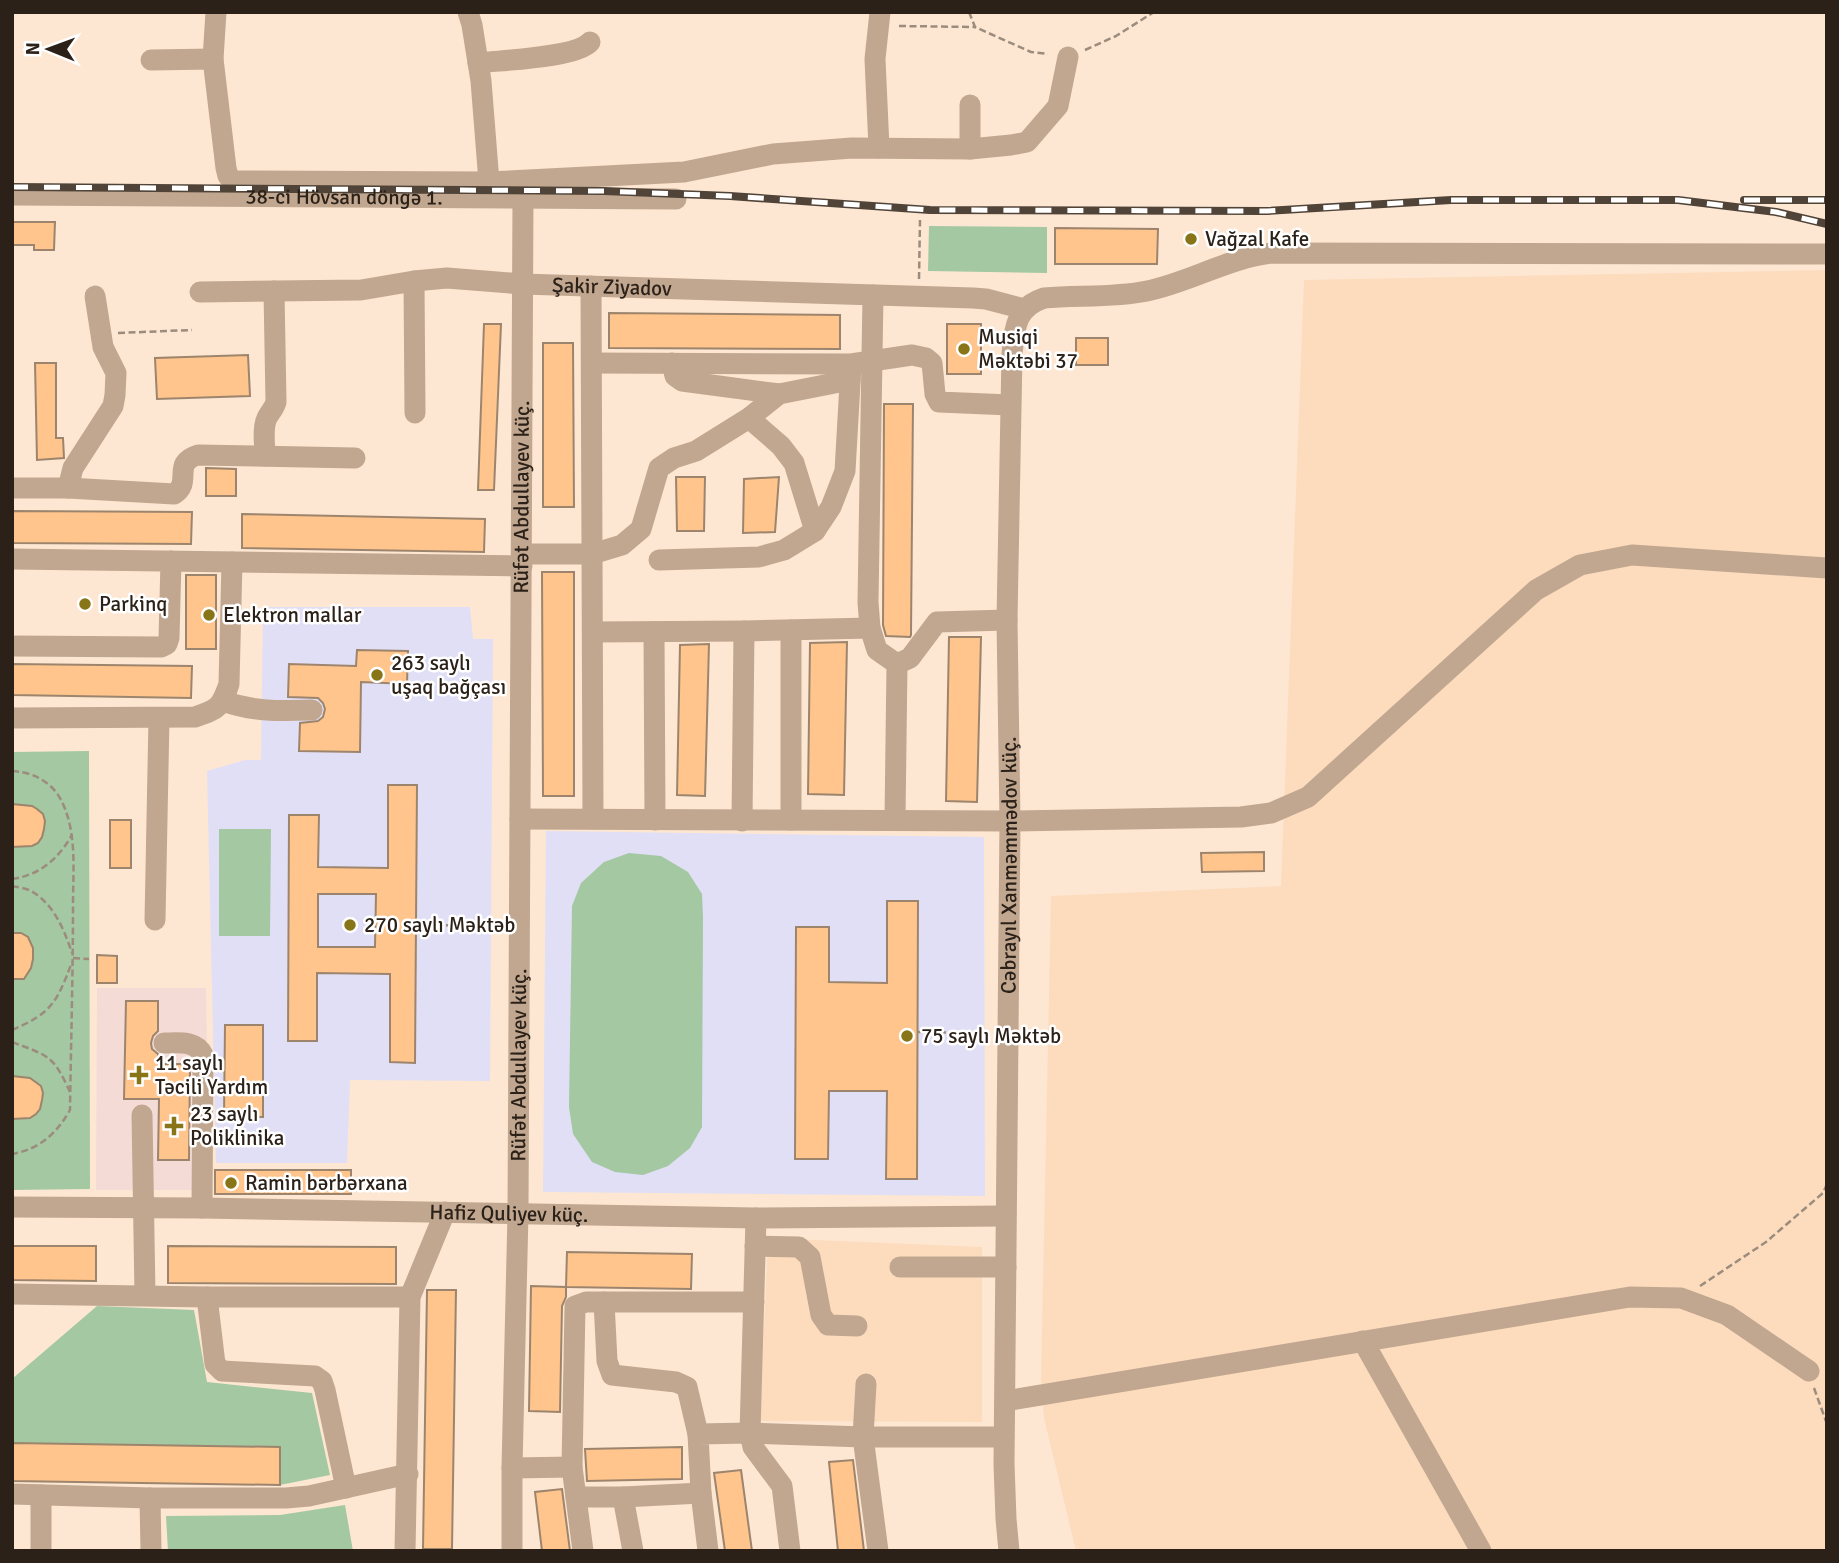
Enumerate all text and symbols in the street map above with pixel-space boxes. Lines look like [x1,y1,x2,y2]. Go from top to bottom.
north arrow [14,14,84,84]
text: N [21,42,45,56]
street label: 38-ci Hövsan döngə 1. [245,183,443,211]
place label: Vağzal Kafe [1205,226,1309,252]
marker: Vağzal Kafe [1183,231,1199,247]
street label: Şakir Ziyadov [552,272,672,302]
place label: Musiqi Məktəbi 37 [978,324,1078,374]
marker: Musiqi Məktəbi 37 [956,341,972,357]
street label: Rüfət Abdullayev küç. [508,400,535,594]
place label: Parkinq [99,591,167,617]
marker: Parkinq [77,596,93,612]
place label: Elektron mallar [223,602,362,628]
marker: Elektron mallar [201,607,217,623]
place label: 263 saylı uşaq bağçası [391,650,506,700]
marker: 263 saylı uşaq bağçası [369,667,385,683]
street label: Cəbrayıl Xanməmmədov küç. [995,736,1023,994]
place label: 270 saylı Məktəb [364,912,515,938]
marker: 270 saylı Məktəb [342,917,358,933]
street label: Rüfət Abdullayev küç. [505,968,532,1162]
place label: 75 saylı Məktəb [921,1023,1061,1049]
marker: 75 saylı Məktəb [899,1028,915,1044]
place label: 11 saylı Təcili Yardım [155,1050,268,1100]
marker: 11 saylı Təcili Yardım [129,1065,149,1085]
place label: 23 saylı Poliklinika [190,1101,284,1151]
marker: 23 saylı Poliklinika [164,1116,184,1136]
place label: Ramin bərbərxana [245,1170,408,1196]
marker: Ramin bərbərxana [223,1175,239,1191]
street label: Hafiz Quliyev küç. [429,1199,589,1228]

